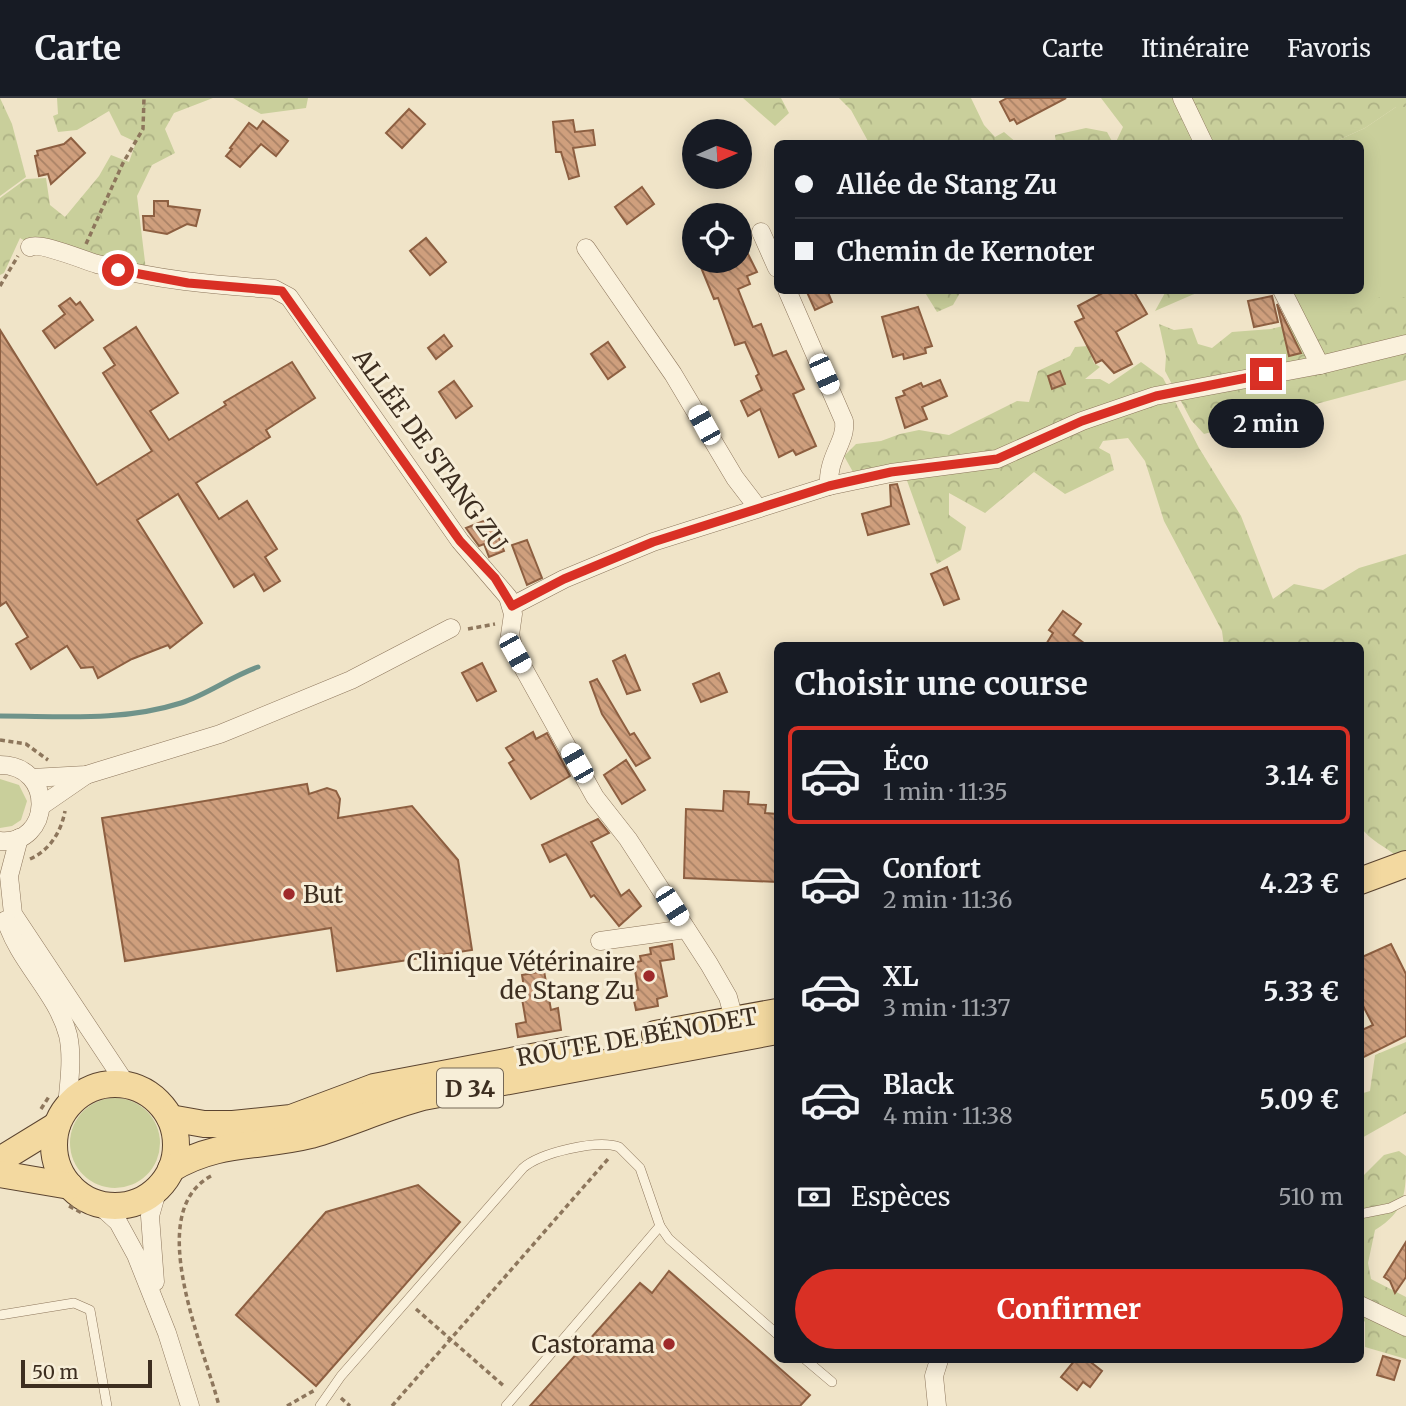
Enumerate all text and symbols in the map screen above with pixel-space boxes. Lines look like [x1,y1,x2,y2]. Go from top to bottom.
text: Carte [35,28,121,69]
text: Carte [1042,33,1103,64]
text: Itinéraire [1141,33,1249,64]
text: Favoris [1287,33,1371,64]
north arrow [682,119,752,189]
map controls [682,119,752,273]
text: Allée de Stang Zu [837,168,1057,201]
button: locate [682,203,752,273]
text: Chemin de Kernoter [837,235,1095,268]
route start [102,254,134,286]
street label: ALLÉE DE STANG ZU [346,341,515,557]
car [806,351,843,397]
route end [1250,358,1282,390]
callout: 2 min [1208,398,1324,448]
car [685,402,724,448]
text: 2 min [1233,409,1299,438]
car [496,630,535,676]
text: Choisir une course [795,664,1088,704]
car [558,740,597,786]
icon: car [799,744,862,807]
text: Éco [883,744,929,777]
text: 3.14 € [1265,759,1339,792]
text: 1 min · 11:35 [883,777,1008,806]
icon: car [799,852,862,915]
text: Confort [883,852,981,885]
text: 4.23 € [1260,867,1339,900]
place label: But [303,879,344,910]
car [652,883,693,929]
text: 2 min · 11:36 [883,885,1012,914]
marker: But [281,886,297,902]
place label: Clinique Vétérinaire de Stang Zu [407,947,635,1006]
icon: car [799,960,862,1023]
text: XL [883,960,919,993]
marker: Clinique Vétérinaire de Stang Zu [641,968,657,984]
text: 5.33 € [1263,975,1339,1008]
text: 3 min · 11:37 [883,993,1011,1022]
street label: ROUTE DE BÉNODET [514,1000,760,1073]
road number: D 34 [437,1068,503,1107]
icon: car [799,1068,862,1131]
text: Black [883,1068,954,1101]
text: 5.09 € [1259,1083,1339,1116]
text: 4 min · 11:38 [883,1101,1013,1130]
icon: cash [795,1178,833,1216]
text: Espèces [851,1180,951,1213]
text: 510 m [1278,1182,1343,1211]
button: Confirmer [795,1269,1343,1349]
place label: Castorama [532,1329,655,1360]
marker: Castorama [661,1336,677,1352]
scale bar [21,1357,152,1389]
text: 50 m [32,1360,78,1384]

